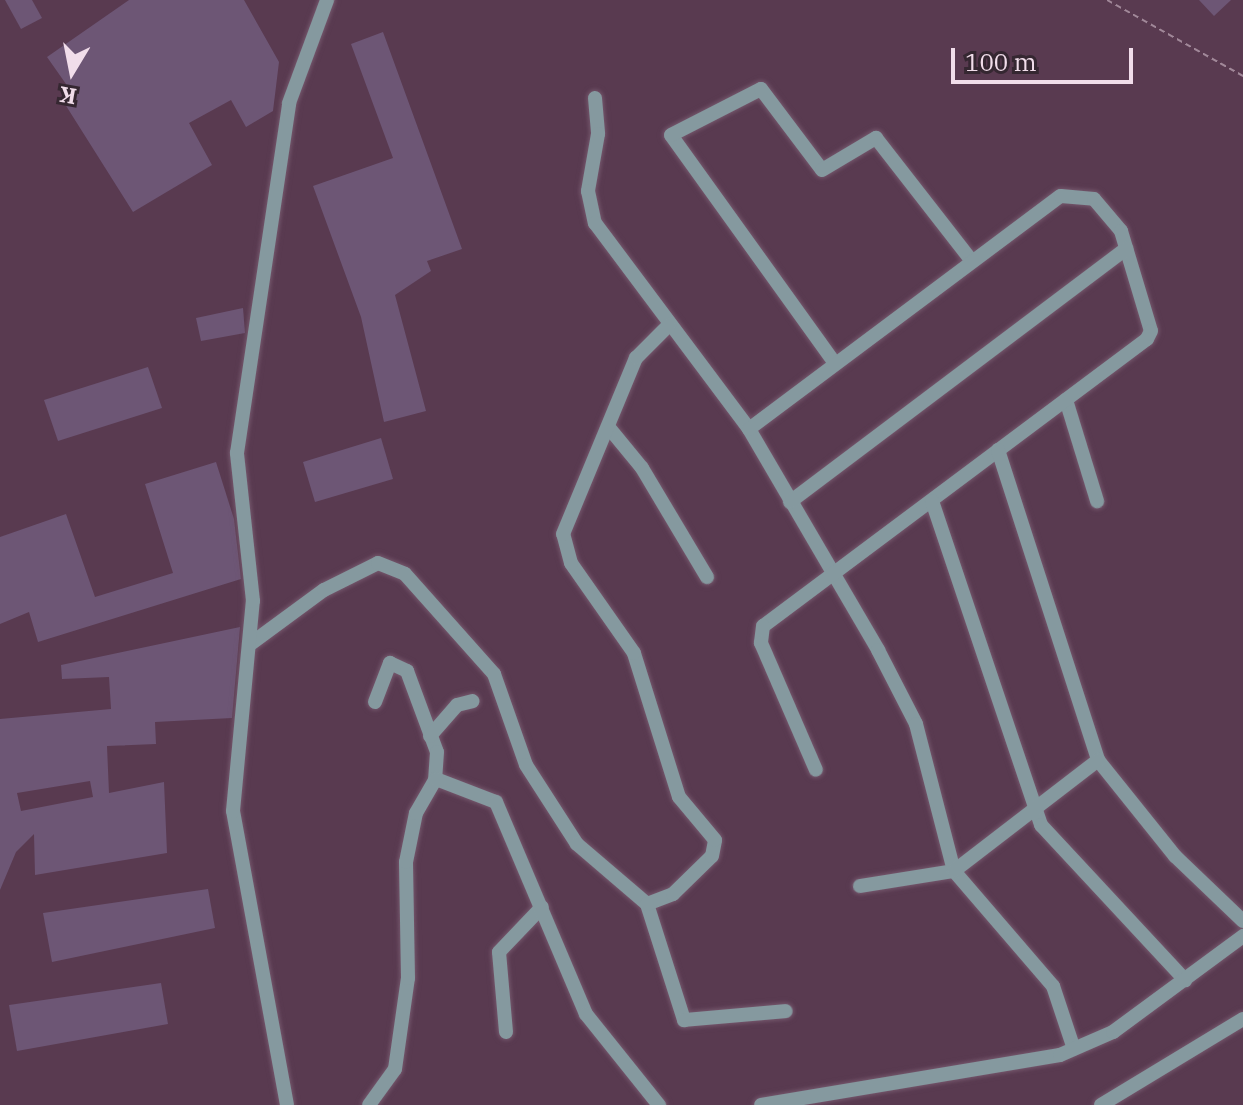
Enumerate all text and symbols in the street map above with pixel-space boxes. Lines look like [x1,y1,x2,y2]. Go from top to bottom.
north arrow [32,32,112,112]
scale bar [955,32,1137,82]
text: 100 m [965,46,1037,78]
text: K [57,80,79,112]

